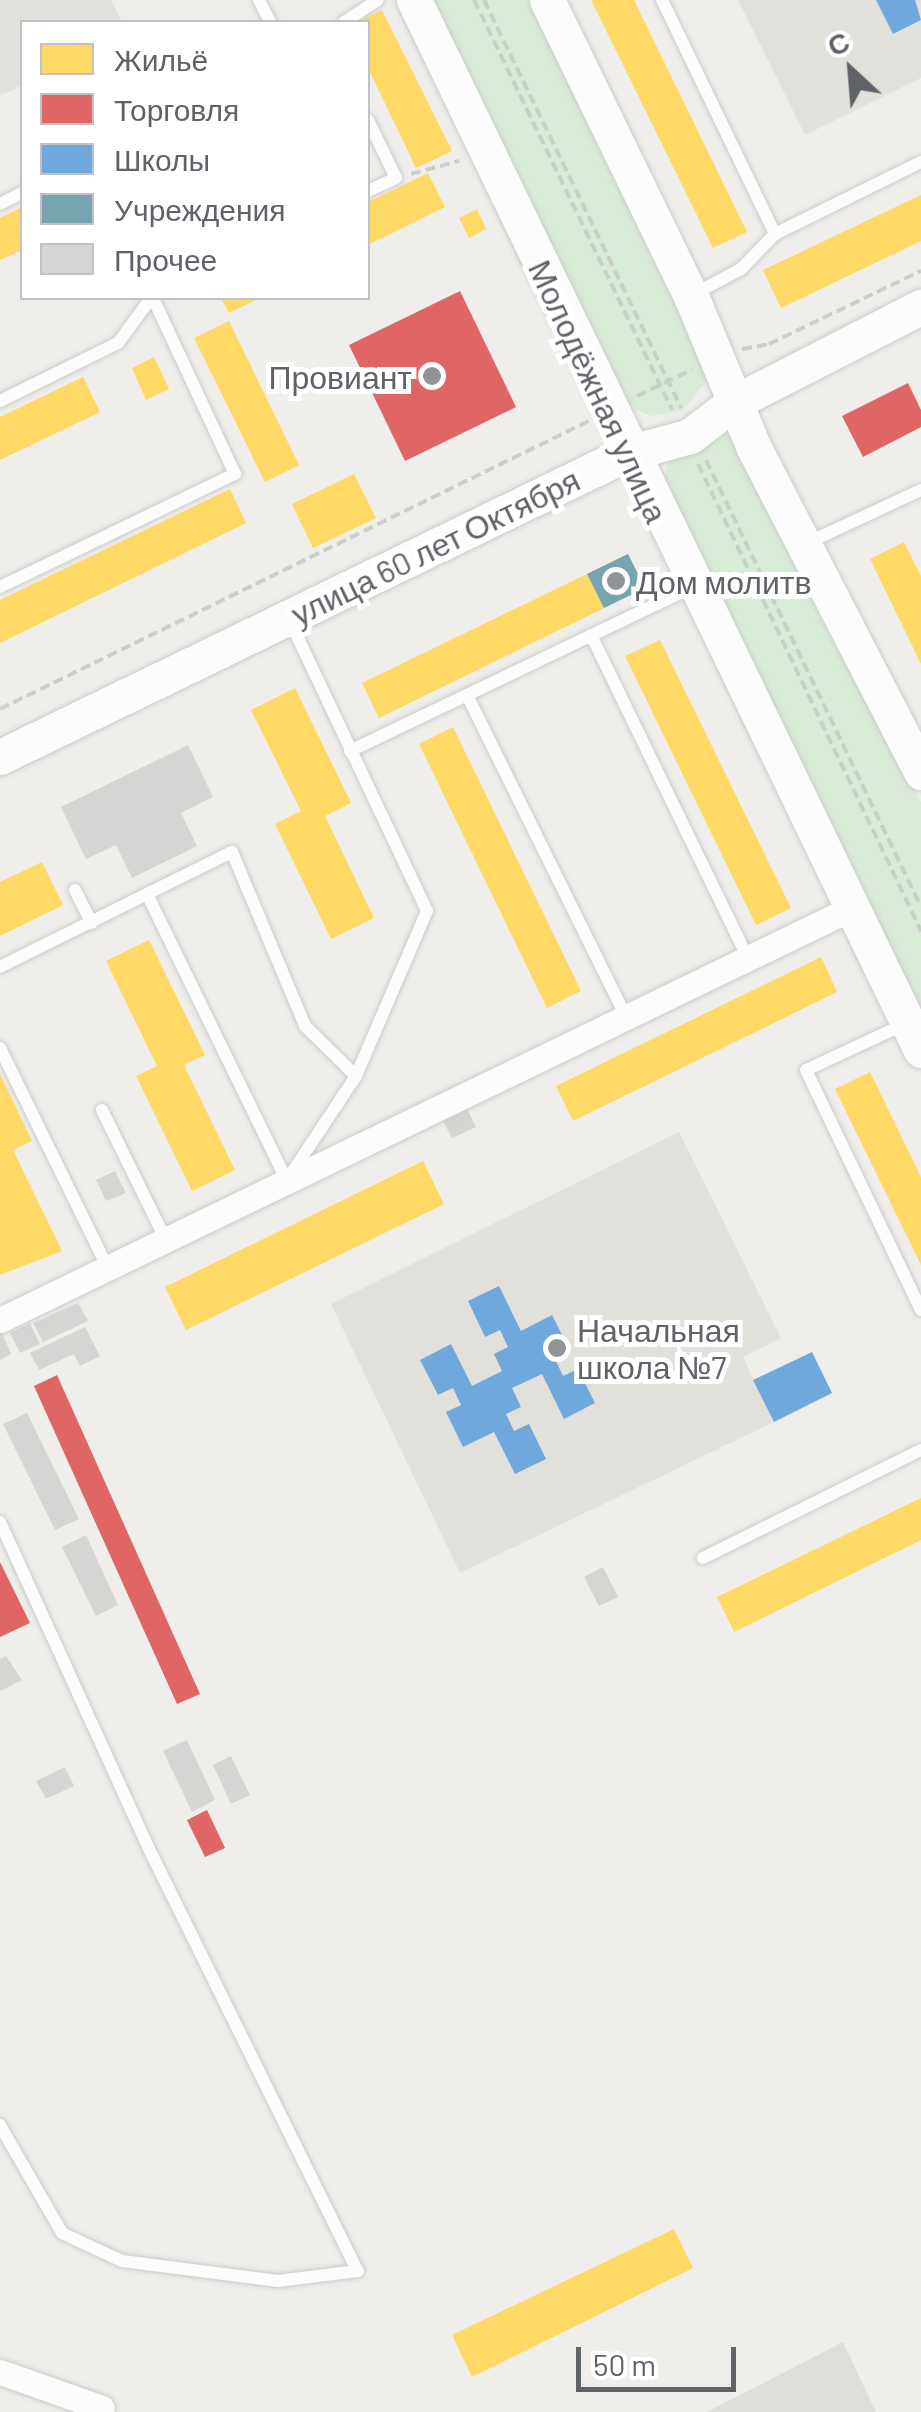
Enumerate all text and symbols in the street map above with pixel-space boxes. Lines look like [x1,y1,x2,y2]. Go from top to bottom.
legend [20,20,370,300]
north arrow [801,20,901,120]
text: С [821,23,854,63]
text: Жильё [114,41,208,77]
text: Торговля [114,91,239,127]
text: Школы [114,141,210,177]
text: Учреждения [114,191,286,227]
text: Прочее [114,241,217,277]
street label: Молодёжная улица [521,254,677,528]
place label: Провиант [268,357,412,395]
marker: Провиант [421,365,443,387]
street label: улица 60 лет Октября [285,459,585,633]
place label: Дом молитв [636,562,812,600]
marker: Дом молитв [605,570,627,592]
place label: Начальная школа №7 [577,1311,740,1386]
marker: Начальная школа №7 [546,1337,568,1359]
scale bar [581,2327,741,2389]
text: 50 m [593,2346,656,2382]

